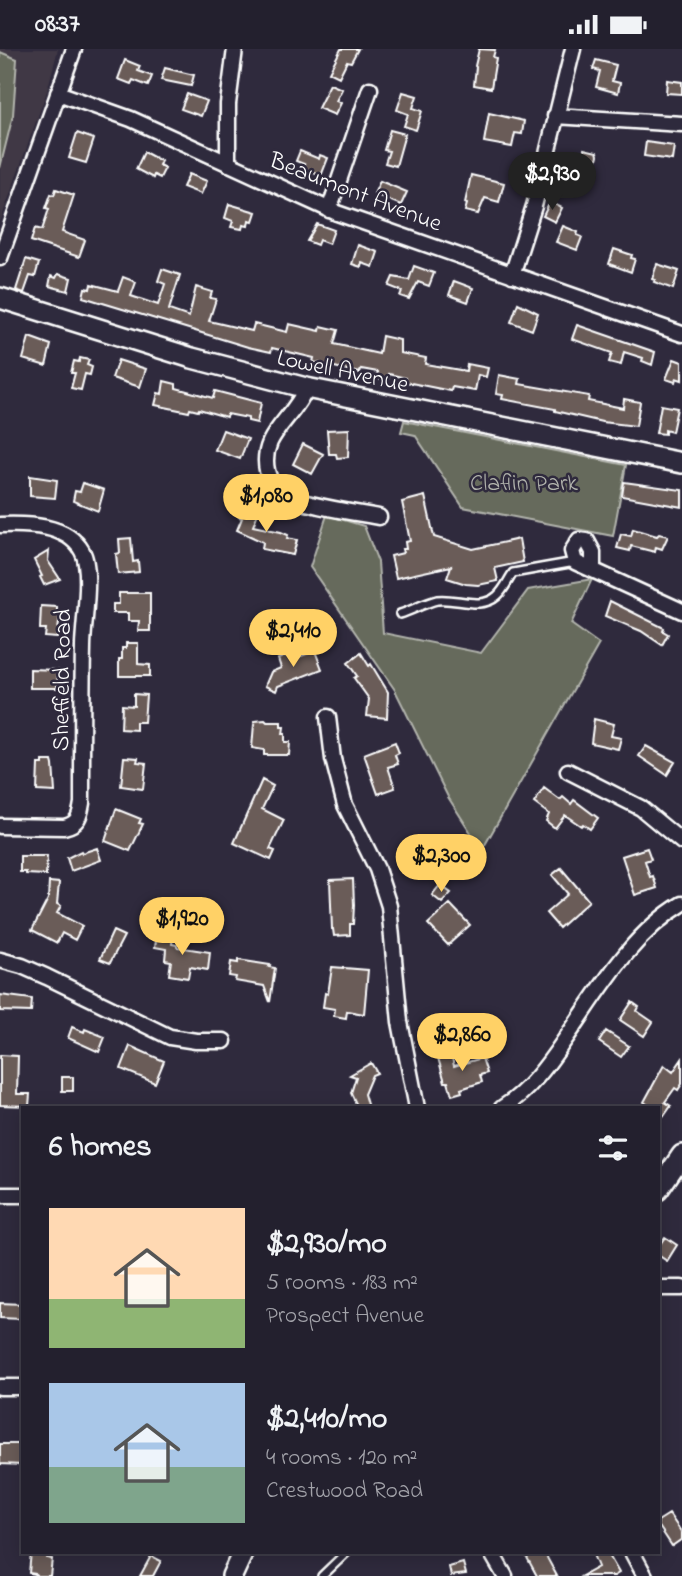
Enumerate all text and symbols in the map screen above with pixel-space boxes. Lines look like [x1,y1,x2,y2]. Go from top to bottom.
text: 08:37 [35,6,80,44]
street label: Beaumont Avenue [263,144,447,242]
pin: $2,930 [495,153,609,212]
text: $2,930 [524,158,580,191]
street label: Lowell Avenue [273,341,412,404]
park label: Claflin Park [470,467,578,502]
pin: $1,080 [209,475,323,534]
text: $1,080 [239,480,293,513]
street label: Sheffield Road [45,608,82,752]
pin: $2,410 [236,609,350,669]
text: $2,410 [265,615,321,648]
pin: $2,300 [384,835,498,894]
text: $2,300 [412,840,470,873]
pin: $1,920 [125,897,239,957]
text: $1,920 [155,903,209,936]
pin: $2,860 [405,1013,519,1073]
text: $2,860 [433,1019,491,1052]
text: 6 homes [49,1126,152,1170]
icon: filters [594,1129,632,1167]
text: $2,930/mo [266,1223,387,1267]
icon: home [105,1236,189,1320]
text: 5 rooms · 183 m² [266,1267,418,1300]
text: Prospect Avenue [266,1300,424,1333]
text: $2,410/mo [266,1398,387,1442]
icon: home [105,1411,189,1495]
text: 4 rooms · 120 m² [266,1442,417,1475]
text: Crestwood Road [266,1475,423,1508]

